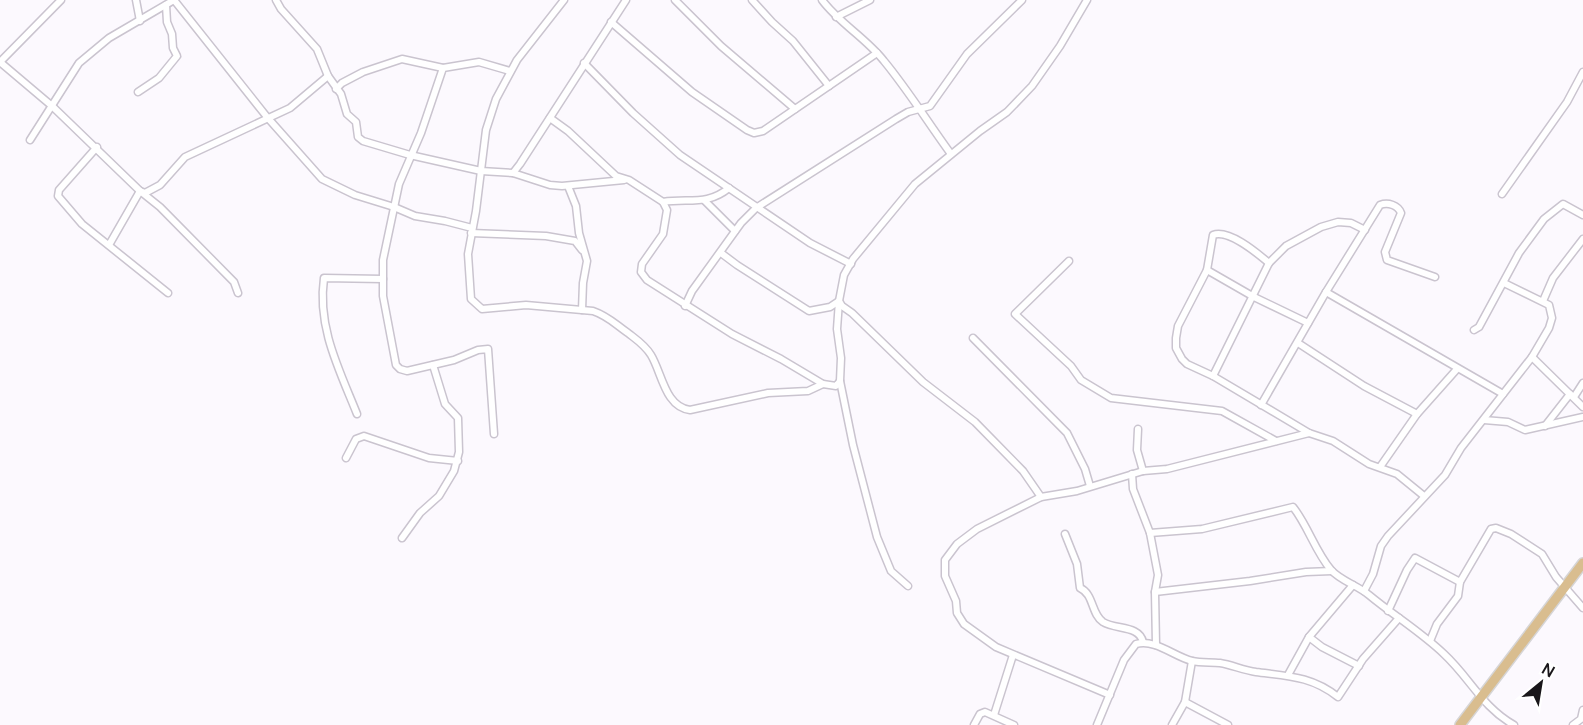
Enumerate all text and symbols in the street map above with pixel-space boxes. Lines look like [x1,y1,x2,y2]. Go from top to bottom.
north arrow [1511,653,1571,713]
text: N [1538,658,1559,682]

